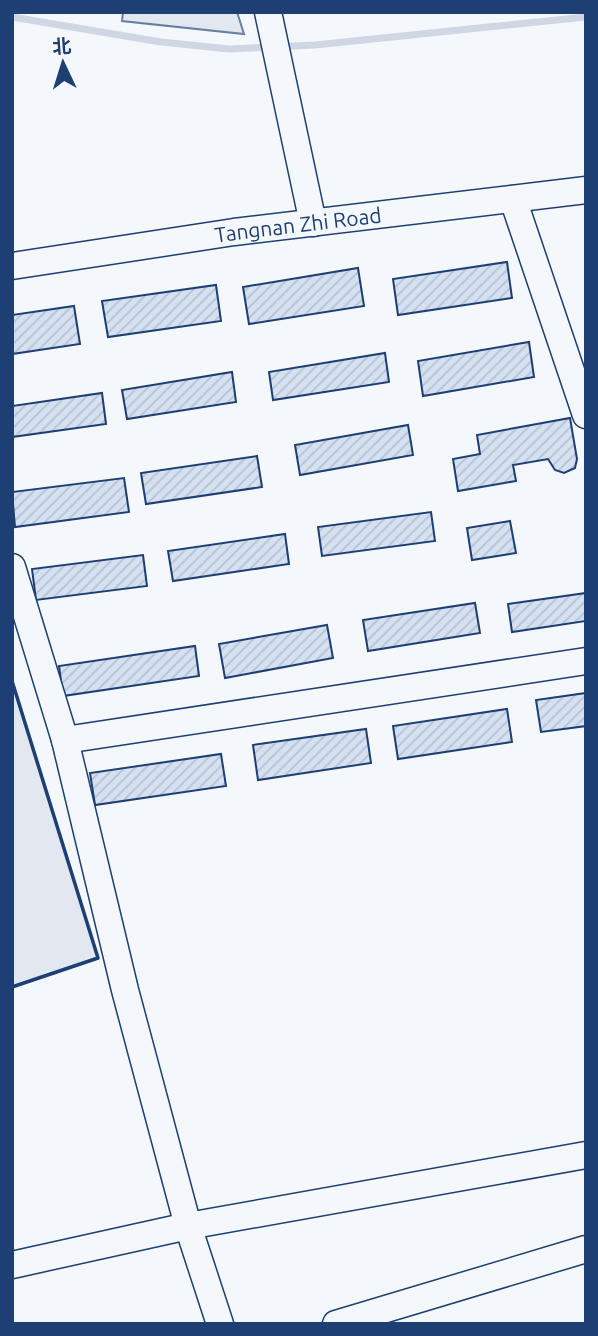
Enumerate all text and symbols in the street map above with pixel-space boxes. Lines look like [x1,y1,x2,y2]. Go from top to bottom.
north arrow [28,28,98,98]
text: 北 [52,34,72,58]
street label: Tangnan Zhi Road [213,203,383,247]

